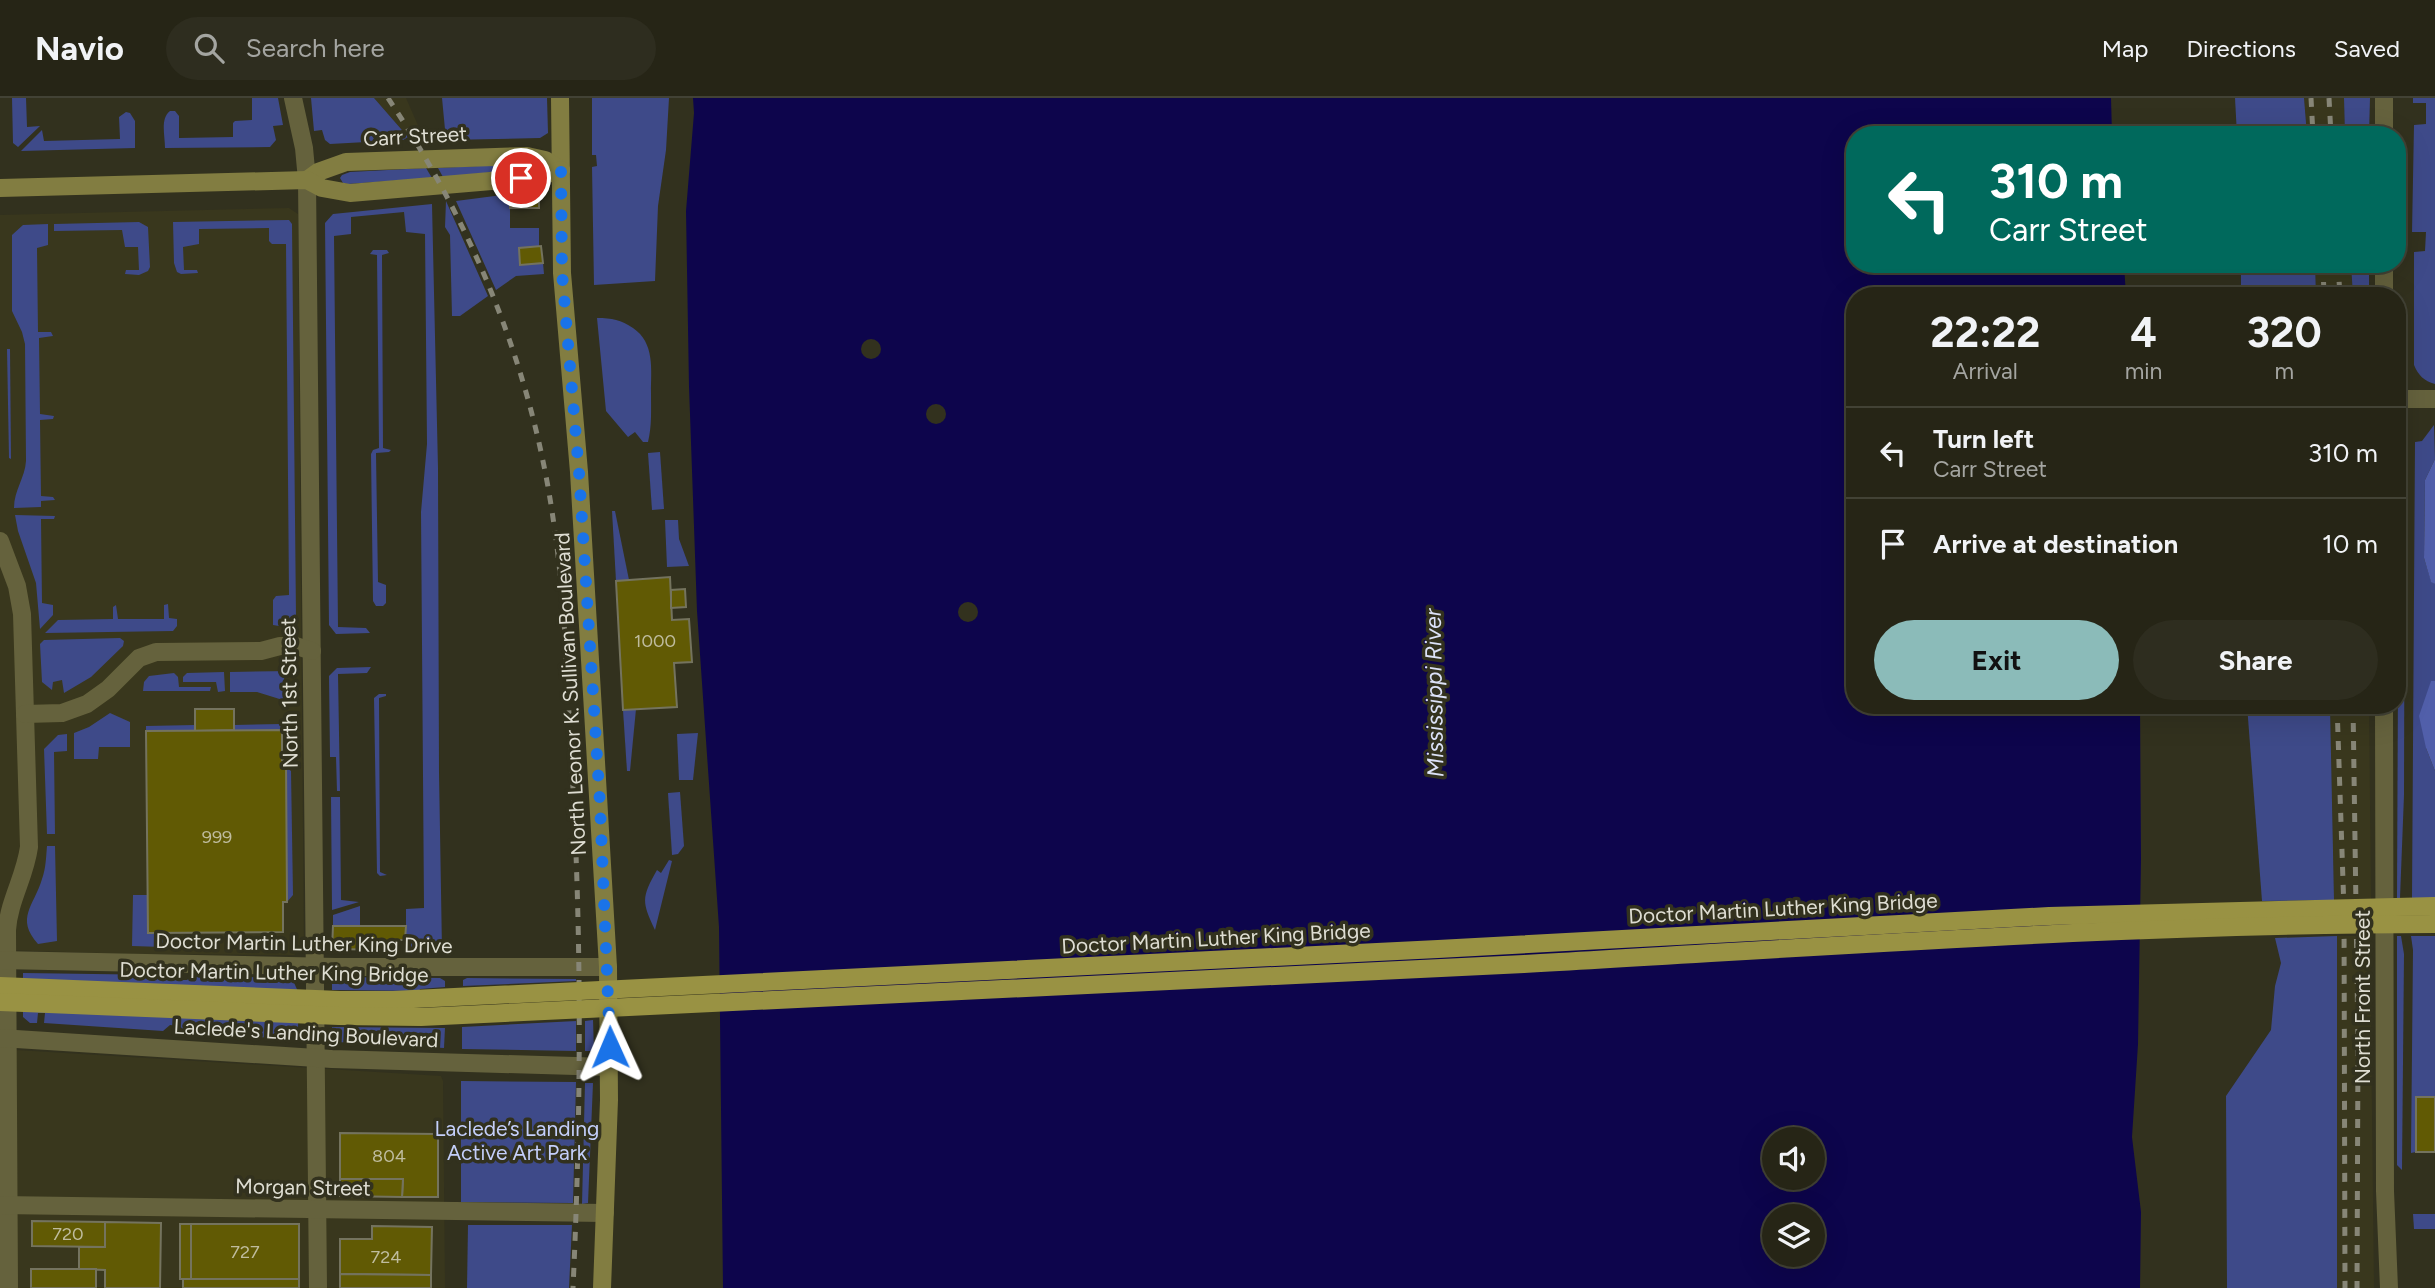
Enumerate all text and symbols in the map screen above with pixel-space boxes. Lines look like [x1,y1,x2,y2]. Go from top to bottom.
search box [166,17,656,80]
text: Navio [35,29,124,68]
icon: search [190,29,228,67]
text: Search here [246,32,385,64]
text: Map [2102,34,2148,63]
text: Directions [2186,34,2296,63]
text: Saved [2334,34,2400,63]
street label: Carr Street [362,121,468,151]
pin [491,148,551,208]
text: 310 m [1989,151,2123,210]
icon: left [1874,154,1965,245]
icon: arrive [502,159,540,197]
text: Carr Street [1989,211,2148,249]
text: 22:22 [1930,307,2040,358]
text: 4 [2130,307,2157,358]
text: 320 [2247,307,2322,358]
text: Arrival [1953,357,2018,385]
text: min [2125,357,2162,385]
text: m [2274,357,2294,385]
text: Turn left [1933,423,2034,455]
icon: left [1874,434,1912,472]
text: 310 m [2308,437,2378,469]
text: Carr Street [1933,455,2047,483]
icon: arrive [1874,525,1912,563]
text: Arrive at destination [1933,528,2178,560]
text: 10 m [2322,528,2378,560]
street label: North Leonor K. Sullivan Boulevard [549,532,591,856]
water label: Mississippi River [1419,607,1449,778]
street label: North 1st Street [275,617,303,769]
button: Exit [1874,620,2119,700]
button: Share [2133,620,2378,700]
house number: 1000 [634,630,676,652]
house number: 999 [202,826,232,848]
street label: Doctor Martin Luther King Bridge [1628,887,1938,929]
street label: North Front Street [2350,910,2375,1084]
street label: Doctor Martin Luther King Bridge [1061,917,1371,959]
street label: Doctor Martin Luther King Drive [155,928,453,958]
street label: Doctor Martin Luther King Bridge [119,957,429,987]
position arrow [573,1010,647,1084]
street label: Laclede's Landing Boulevard [173,1014,439,1052]
park label: Laclede’s Landing Active Art Park [435,1116,599,1165]
map controls [1762,1127,1825,1267]
button: sound [1762,1127,1825,1190]
house number: 804 [372,1145,406,1167]
street label: Morgan Street [235,1173,371,1201]
button: layers [1762,1204,1825,1267]
house number: 720 [52,1223,84,1245]
house number: 727 [230,1241,260,1263]
house number: 724 [371,1246,401,1268]

